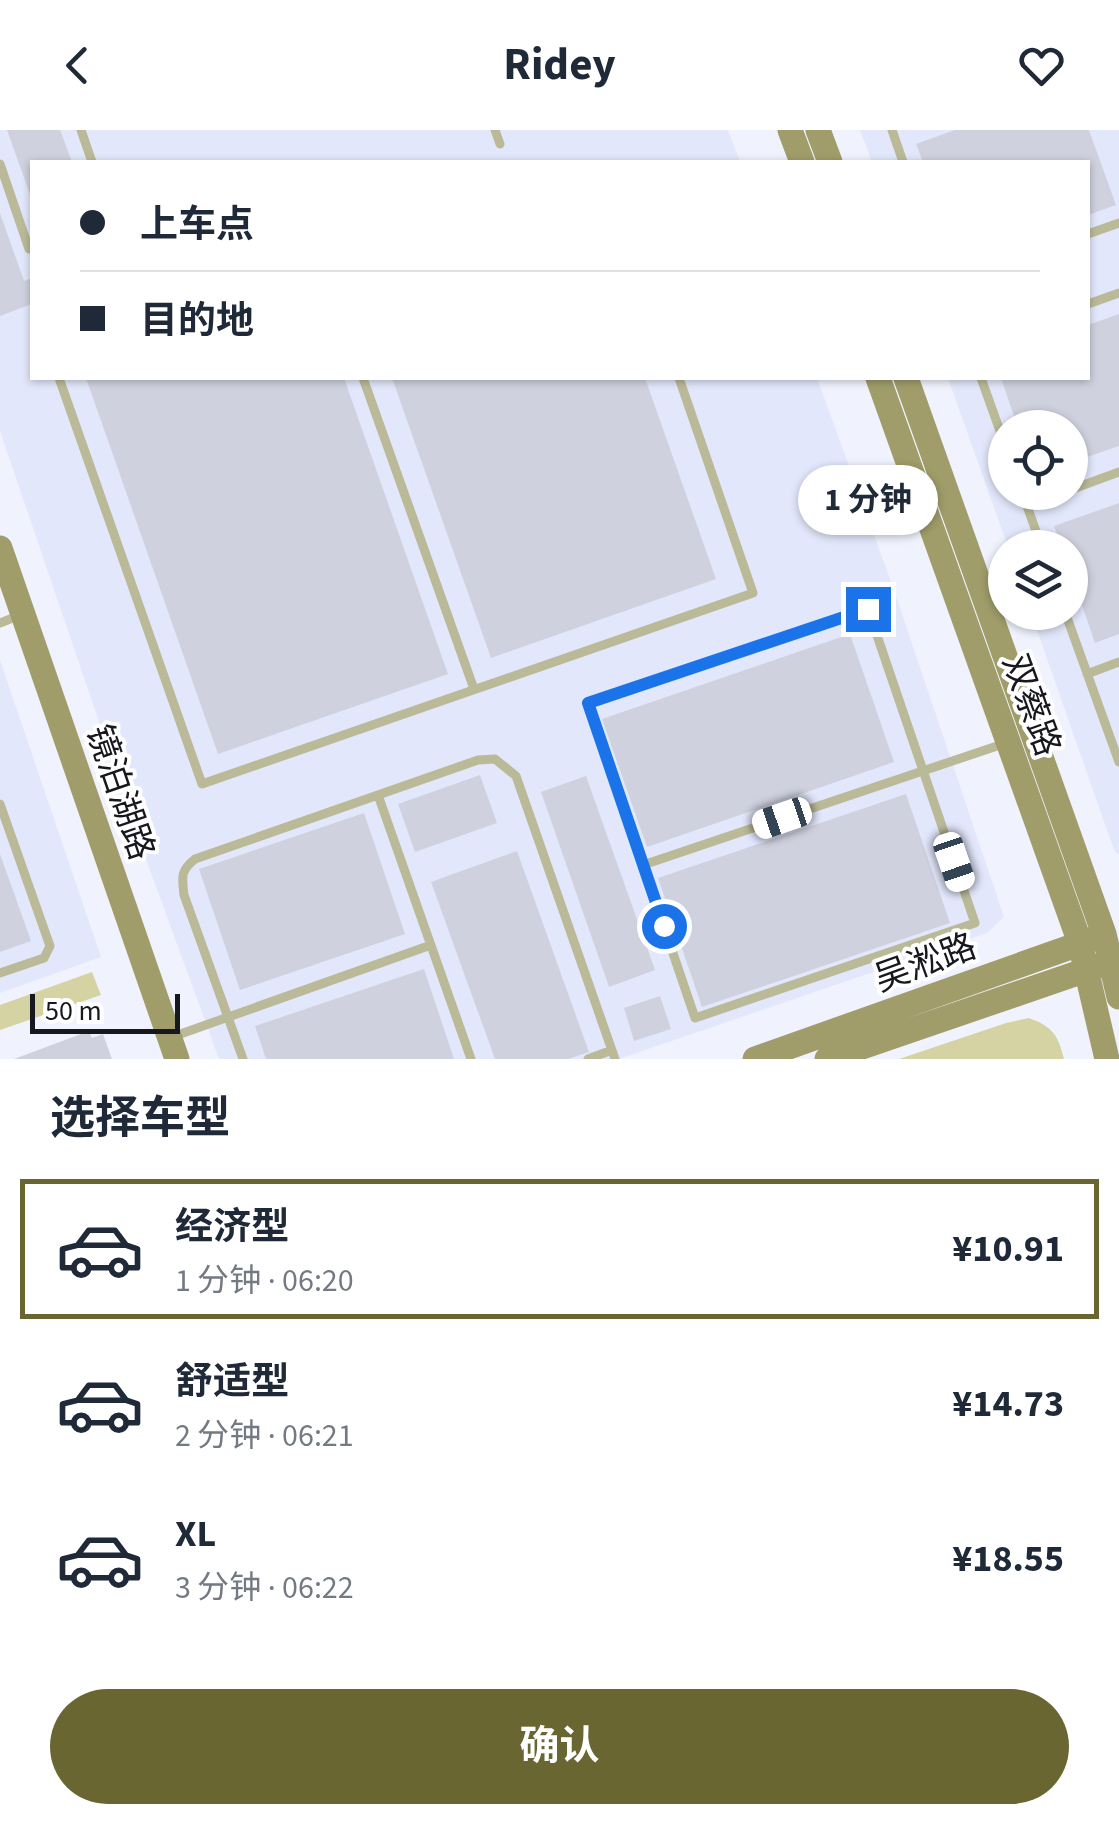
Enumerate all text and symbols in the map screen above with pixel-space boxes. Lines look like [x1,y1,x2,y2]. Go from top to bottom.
text: Ridey [503,33,616,97]
icon: back [50,38,105,93]
icon: heart [1014,38,1069,93]
text: 上车点 [140,198,254,252]
text: 目的地 [140,294,254,348]
map controls [988,410,1088,630]
button: locate [988,410,1088,510]
callout: 1 分钟 [798,464,938,534]
text: 1 分钟 [824,477,912,523]
button: layers [988,530,1088,630]
route end [846,587,891,632]
street label: 双蔡路 [990,647,1073,763]
street label: 镜泊湖路 [74,718,166,867]
car [749,794,815,842]
car [930,829,978,895]
route start [642,904,687,949]
street label: 吴淞路 [867,921,983,1004]
scale bar [30,989,180,1034]
text: 50 m [45,991,102,1031]
text: 选择车型 [50,1087,230,1151]
text: 经济型 [175,1200,289,1254]
icon: car [55,1204,145,1294]
text: ¥10.91 [952,1222,1064,1276]
text: 1 分钟 · 06:20 [175,1258,354,1304]
text: 舒适型 [175,1355,289,1409]
icon: car [55,1359,145,1449]
text: ¥14.73 [952,1377,1064,1431]
text: 2 分钟 · 06:21 [175,1413,354,1459]
text: XL [175,1507,216,1561]
icon: car [55,1514,145,1604]
text: ¥18.55 [952,1532,1064,1586]
text: 3 分钟 · 06:22 [175,1565,354,1611]
button: 确认 [50,1689,1069,1804]

